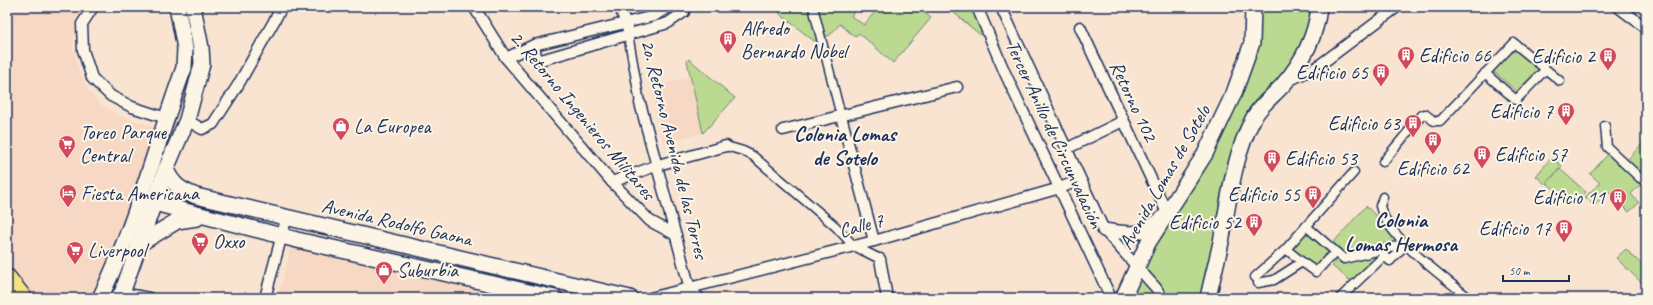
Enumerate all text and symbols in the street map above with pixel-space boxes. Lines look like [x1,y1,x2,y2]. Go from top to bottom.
place label: Alfredo Bernardo Nobel [741,16,850,64]
street label: 2. Retorno Ingenieros Militares [504,26,662,207]
building icon: Alfredo Bernardo Nobel [718,29,738,54]
street label: Tercer Anillo de Circunvalación [1000,36,1109,233]
street label: 2o. Retorno Avenida de las Torres [635,37,714,263]
place label: Edificio 66 [1419,43,1492,68]
place label: Edificio 2 [1532,44,1597,69]
building icon: Edificio 66 [1396,45,1416,70]
building icon: Edificio 2 [1598,46,1618,71]
street label: Retorno 102 [1104,57,1164,147]
place label: Edificio 65 [1296,60,1369,85]
building icon: Edificio 65 [1371,62,1391,87]
place label: Edificio 7 [1490,99,1554,124]
street label: Avenida Lomas de Sotelo [1113,100,1216,254]
building icon: Edificio 7 [1556,101,1576,126]
place label: Edificio 63 [1328,111,1402,136]
building icon: Edificio 63 [1403,113,1423,138]
place label: La Europea [354,114,432,139]
shop icon: La Europea [331,116,351,141]
place label: Toreo Parque Central [80,120,168,168]
district label: Colonia Lomas de Sotelo [794,121,899,171]
building icon: Edificio 62 [1423,130,1443,155]
supermarket icon: Toreo Parque Central [57,134,77,159]
place label: Edificio 57 [1495,142,1568,167]
building icon: Edificio 57 [1472,144,1492,169]
place label: Edificio 53 [1285,146,1359,171]
building icon: Edificio 53 [1262,148,1282,173]
place label: Edificio 62 [1397,156,1471,181]
place label: Fiesta Americana [81,181,200,206]
place label: Edificio 55 [1228,182,1301,207]
hotel icon: Fiesta Americana [58,183,78,208]
building icon: Edificio 55 [1303,184,1323,209]
place label: Edificio 11 [1533,185,1606,210]
building icon: Edificio 11 [1608,187,1628,212]
street label: Avenida Rodolfo Gaona [320,193,476,252]
street label: Calle 7 [836,207,887,243]
district label: Colonia Lomas Hermosa [1345,207,1458,257]
place label: Edificio 52 [1169,210,1243,235]
building icon: Edificio 52 [1244,212,1264,237]
place label: Edificio 17 [1479,216,1552,241]
building icon: Edificio 17 [1554,218,1574,243]
place label: Oxxo [213,229,245,254]
supermarket icon: Oxxo [190,231,210,256]
place label: Liverpool [88,238,150,263]
supermarket icon: Liverpool [65,240,85,265]
scale bar [1503,257,1569,283]
place label: Suburbia [397,258,459,283]
shop icon: Suburbia [374,260,394,285]
text: 50 m [1509,263,1531,279]

